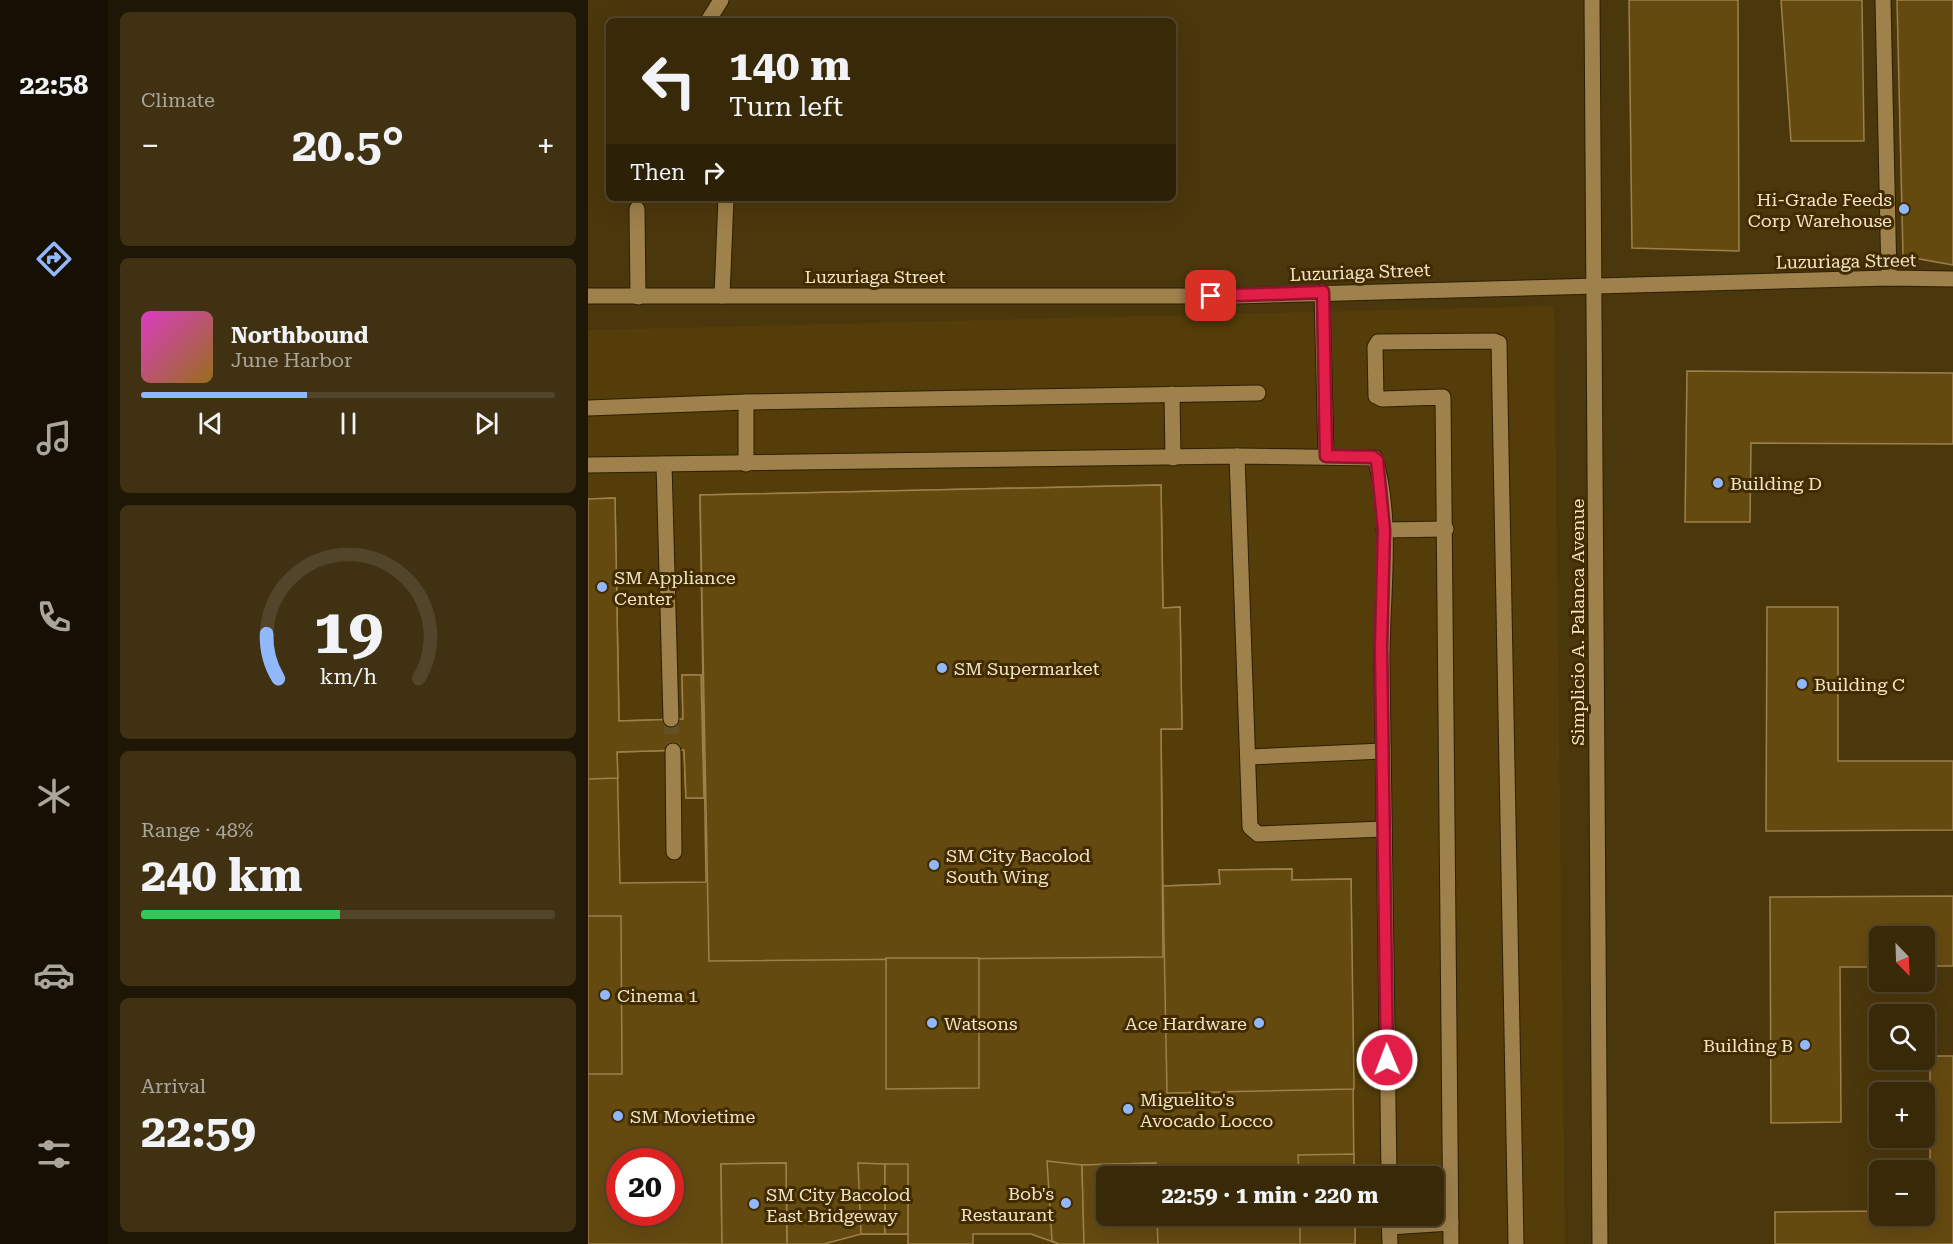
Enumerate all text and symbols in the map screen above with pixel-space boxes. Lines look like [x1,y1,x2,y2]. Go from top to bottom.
text: 140 m [729,41,851,90]
icon: left [630,42,708,120]
text: 22:58 [20,69,88,101]
text: Climate [141,88,215,112]
text: Turn left [729,91,843,123]
text: 20.5° [292,119,404,172]
text: − [141,126,159,165]
text: + [537,126,555,165]
icon: right [697,156,730,189]
text: Then [630,160,685,185]
place label: Hi-Grade Feeds Corp Warehouse [1748,189,1892,231]
marker: Hi-Grade Feeds Corp Warehouse [1897,202,1911,216]
icon: directions [33,238,75,280]
street label: Luzuriaga Street [1775,249,1917,273]
street label: Luzuriaga Street [1289,259,1431,285]
street label: Luzuriaga Street [805,266,946,287]
pin [1185,270,1236,321]
icon: arrive [1194,279,1227,312]
text: Northbound [231,323,369,348]
text: June Harbor [231,348,352,372]
icon: previous [194,407,227,440]
icon: pause [332,407,365,440]
icon: next [470,407,503,440]
icon: music [33,417,75,459]
place label: Building D [1730,473,1822,494]
marker: Building D [1711,476,1725,490]
street label: Simplicio A. Palanca Avenue [1567,498,1588,745]
place label: SM Appliance Center [614,567,736,609]
marker: SM Appliance Center [595,580,609,594]
text: 19 [313,595,383,668]
icon: phone [33,596,75,638]
place label: SM Supermarket [954,658,1100,679]
marker: SM Supermarket [935,661,949,675]
text: km/h [319,664,377,689]
place label: Building C [1814,674,1905,695]
marker: Building C [1795,677,1809,691]
icon: climate [33,775,75,817]
text: Range · 48% [141,818,253,842]
place label: SM City Bacolod South Wing [946,845,1091,887]
text: 240 km [141,849,302,902]
marker: SM City Bacolod South Wing [927,858,941,872]
north arrow [1869,926,1935,992]
map controls [1869,926,1935,1226]
icon: car [33,954,75,996]
place label: Cinema 1 [617,985,698,1006]
marker: Cinema 1 [598,988,612,1002]
button: search [1869,1004,1935,1070]
place label: Watsons [944,1013,1017,1034]
place label: Ace Hardware [1125,1013,1247,1034]
marker: Watsons [925,1016,939,1030]
marker: Ace Hardware [1252,1016,1266,1030]
position arrow [1355,1028,1419,1092]
place label: Building B [1703,1035,1793,1056]
marker: Building B [1798,1038,1812,1052]
text: Arrival [141,1074,206,1098]
button: + [1869,1082,1935,1148]
place label: Miguelito's Avocado Locco [1140,1089,1273,1131]
marker: Miguelito's Avocado Locco [1121,1102,1135,1116]
text: 22:59 [141,1105,256,1158]
place label: SM Movietime [630,1106,756,1127]
marker: SM Movietime [611,1109,625,1123]
icon: filters [33,1133,75,1175]
speed limit sign: 20 [606,1148,684,1226]
button: − [1869,1160,1935,1226]
place label: Bob's Restaurant [961,1183,1054,1225]
text: 22:59 · 1 min · 220 m [1161,1183,1379,1208]
place label: SM City Bacolod East Bridgeway [766,1184,911,1226]
marker: Bob's Restaurant [1059,1196,1073,1210]
marker: SM City Bacolod East Bridgeway [747,1197,761,1211]

